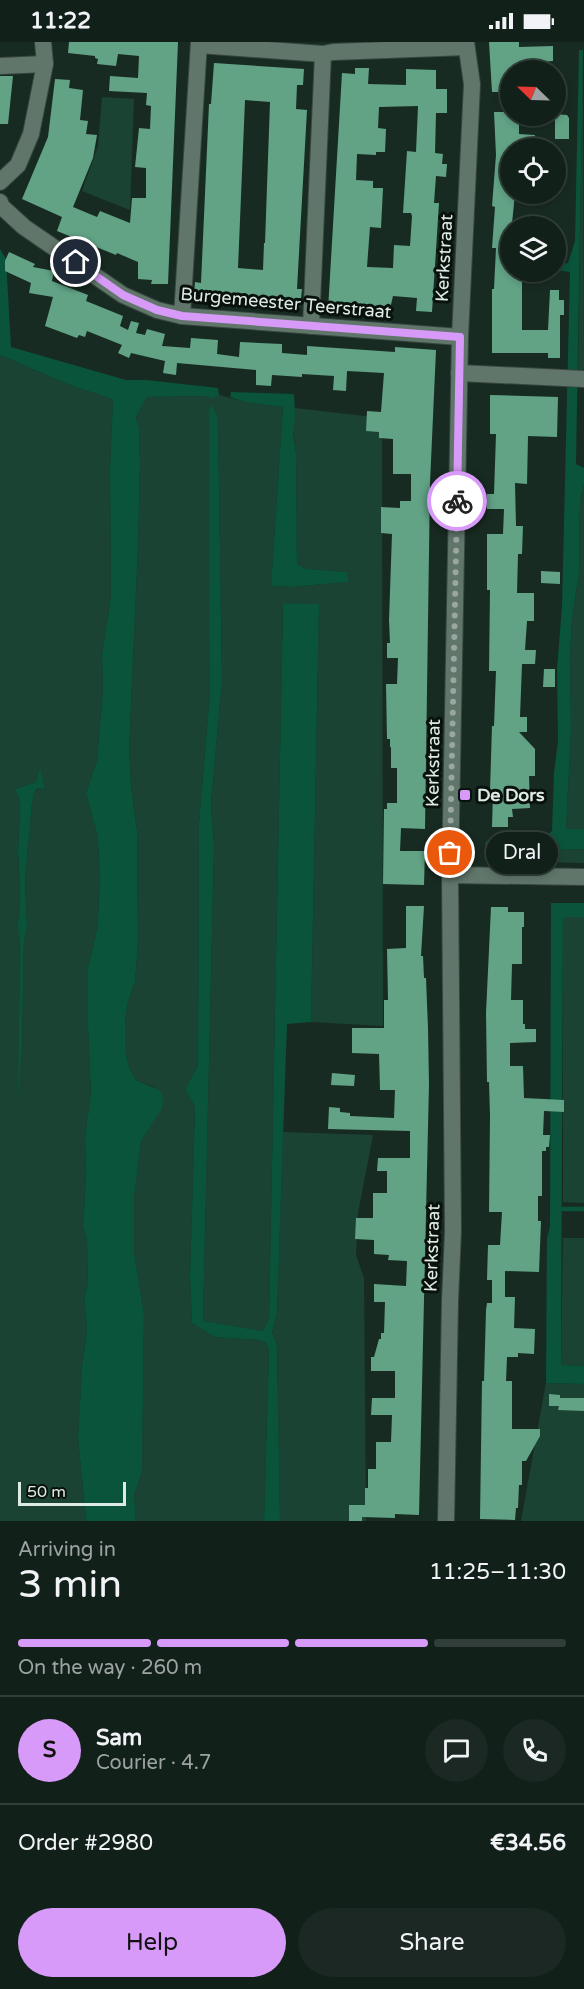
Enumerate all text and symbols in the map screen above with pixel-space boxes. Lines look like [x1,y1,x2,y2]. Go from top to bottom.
text: 11:22 [30,8,91,34]
north arrow [500,60,566,126]
map controls [500,60,566,282]
button: locate [500,138,566,204]
street label: Kerkstraat [431,213,457,303]
button: layers [500,216,566,282]
pin [50,236,101,287]
icon: home [59,245,92,278]
street label: Burgemeester Teerstraat [180,283,393,323]
courier [427,471,487,531]
icon: bike [441,485,474,518]
street label: Kerkstraat [421,719,445,807]
place label: De Dors [477,784,545,806]
marker: De Dors [458,788,472,802]
pin [424,827,475,878]
callout: Dral [486,832,558,874]
icon: bag [433,836,466,869]
text: Dral [503,841,541,865]
street label: Kerkstraat [419,1203,445,1292]
scale bar [18,1479,126,1506]
text: 50 m [27,1482,66,1502]
text: Arriving in [18,1538,116,1562]
text: 11:25–11:30 [429,1559,566,1585]
text: 3 min [18,1561,122,1608]
text: On the way · 260 m [18,1656,202,1680]
button: chat [425,1719,488,1782]
button: phone [503,1719,566,1782]
text: Sam [96,1725,142,1751]
text: S [43,1737,56,1763]
text: Courier · 4.7 [96,1751,211,1775]
text: Order #2980 [18,1830,153,1856]
text: €34.56 [490,1830,566,1856]
button: Help [18,1908,286,1977]
button: Share [298,1908,566,1977]

